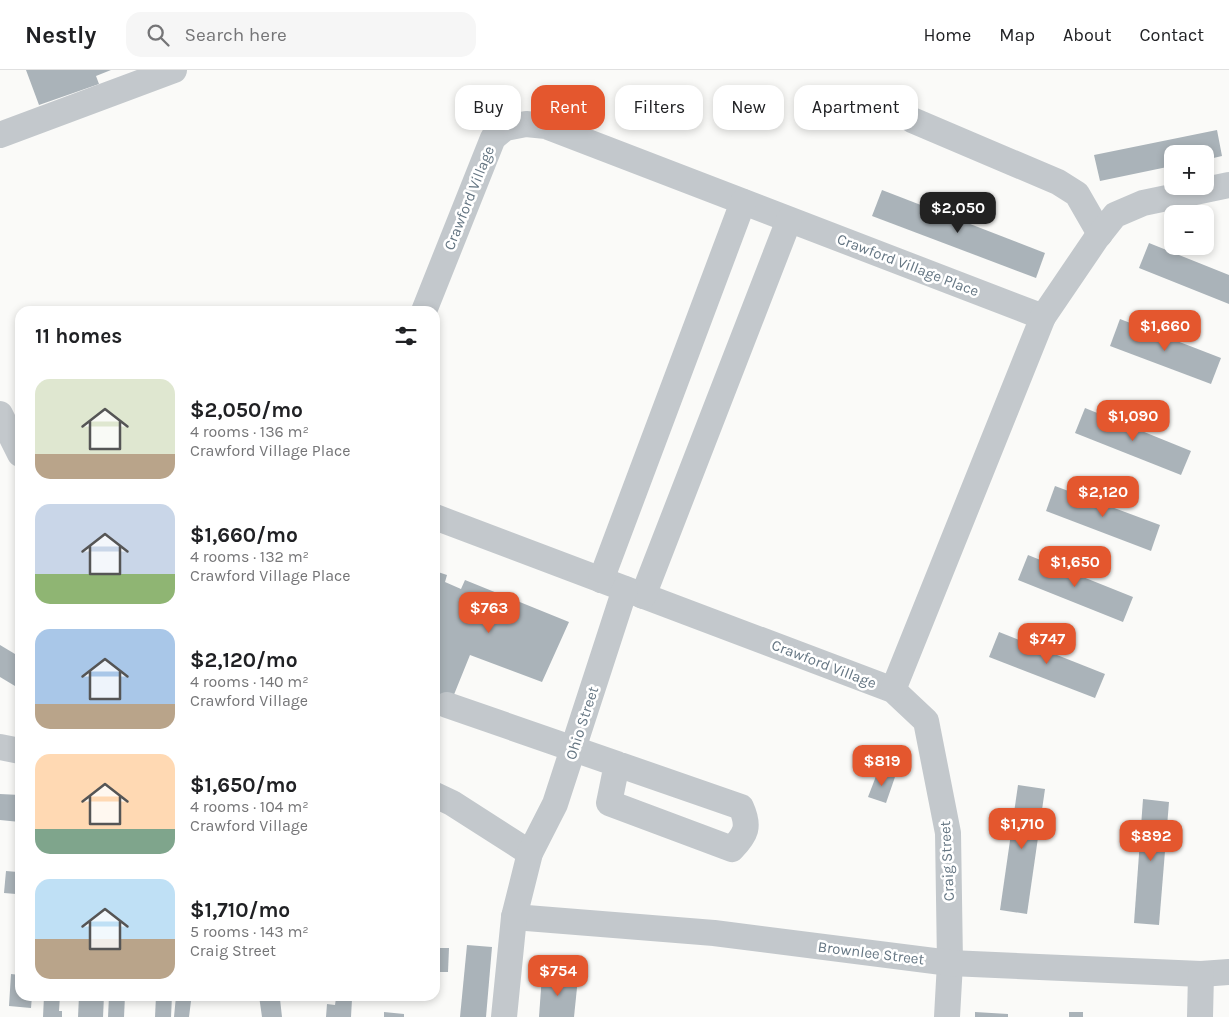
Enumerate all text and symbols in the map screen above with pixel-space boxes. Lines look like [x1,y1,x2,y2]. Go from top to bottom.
search box [126,12,476,57]
text: Nestly [25,21,96,49]
icon: search [144,21,172,49]
text: Search here [184,24,287,46]
text: Home [923,24,971,46]
text: Map [999,24,1035,46]
text: About [1063,24,1112,46]
text: Contact [1140,24,1204,46]
chip: Buy [455,85,521,130]
chip: Rent [531,85,605,130]
chip: Filters [615,85,703,130]
chip: New [713,85,784,130]
chip: Apartment [794,85,918,130]
street label: Crawford Village [440,143,498,253]
map controls [1164,145,1214,255]
button: + [1164,145,1214,195]
pin: $2,050 [917,191,999,234]
text: $2,050 [931,198,985,217]
button: − [1164,205,1214,255]
street label: Crawford Village Place [835,230,981,300]
pin: $1,660 [1124,310,1206,352]
text: $1,660 [1140,316,1190,335]
icon: filters [392,322,420,350]
text: 11 homes [35,324,122,348]
text: $2,050/mo [190,398,303,422]
icon: home [75,399,135,459]
pin: $1,090 [1092,400,1174,442]
text: $1,090 [1108,406,1158,425]
text: 4 rooms · 136 m² [190,422,309,441]
text: Crawford Village Place [190,441,350,460]
pin: $2,120 [1062,476,1144,518]
text: $2,120 [1078,482,1128,501]
text: $1,660/mo [190,523,298,547]
icon: home [75,524,135,584]
pin: $1,650 [1034,546,1116,588]
text: 4 rooms · 132 m² [190,547,309,566]
text: $1,650 [1050,552,1100,571]
text: Crawford Village Place [190,566,350,585]
pin: $763 [459,592,519,634]
text: $763 [470,598,508,617]
pin: $747 [1017,622,1077,665]
text: $747 [1029,629,1065,648]
street label: Crawford Village [769,636,879,692]
text: $2,120/mo [190,648,298,672]
icon: home [75,649,135,709]
text: 4 rooms · 140 m² [190,672,309,691]
street label: Ohio Street [562,684,602,762]
text: Crawford Village [190,691,308,710]
pin: $819 [852,744,912,787]
text: $819 [864,751,900,770]
text: $1,650/mo [190,773,297,797]
icon: home [75,774,135,834]
text: 4 rooms · 104 m² [190,797,309,816]
pin: $1,710 [981,808,1063,850]
text: $1,710 [1000,814,1044,833]
text: Crawford Village [190,816,308,835]
street label: Craig Street [936,820,958,902]
pin: $892 [1121,820,1181,862]
text: $892 [1131,826,1171,845]
text: $1,710/mo [190,898,290,922]
icon: home [75,899,135,959]
text: 5 rooms · 143 m² [190,922,309,941]
street label: Brownlee Street [817,938,926,969]
text: Craig Street [190,941,276,960]
pin: $754 [528,954,588,997]
text: $754 [539,961,577,980]

